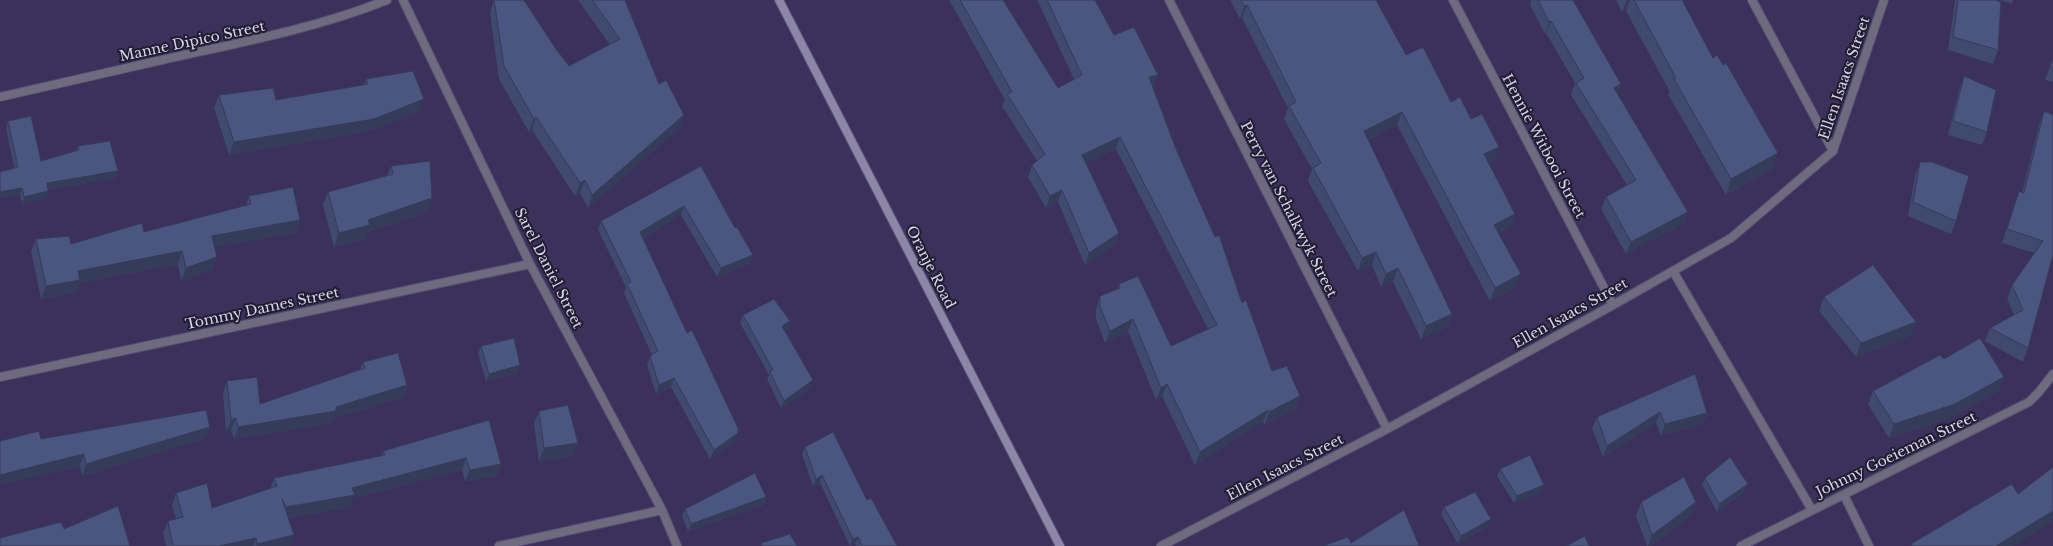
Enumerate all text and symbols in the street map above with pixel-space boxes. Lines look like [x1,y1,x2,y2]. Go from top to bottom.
street label: Ellen Isaacs Street [1815,14,1874,142]
street label: Manne Dipico Street [117,17,267,65]
street label: Hennie Witbooi Street [1498,71,1590,222]
street label: Perry van Schalkwyk Street [1237,118,1342,301]
street label: Sarel Daniel Street [511,205,588,332]
street label: Oranje Road [902,222,960,312]
street label: Ellen Isaacs Street [1509,274,1631,352]
street label: Tommy Dames Street [183,283,341,333]
street label: Johnny Goeieman Street [1811,407,1980,502]
street label: Ellen Isaacs Street [1224,429,1347,504]

